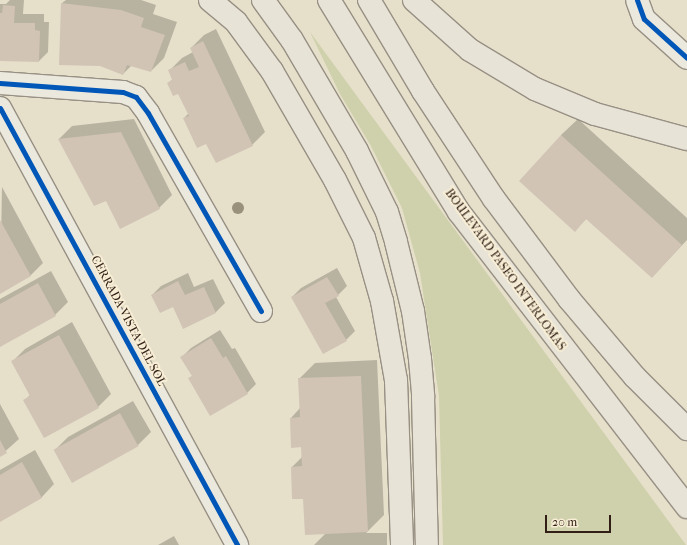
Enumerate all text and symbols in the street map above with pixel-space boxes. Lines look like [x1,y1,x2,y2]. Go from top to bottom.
street label: BOULEVARD PASEO INTERLOMAS [442,186,568,354]
street label: CERRADA VISTA DEL SOL [87,253,169,389]
scale bar [547,507,613,533]
text: 20 m [552,515,577,529]

